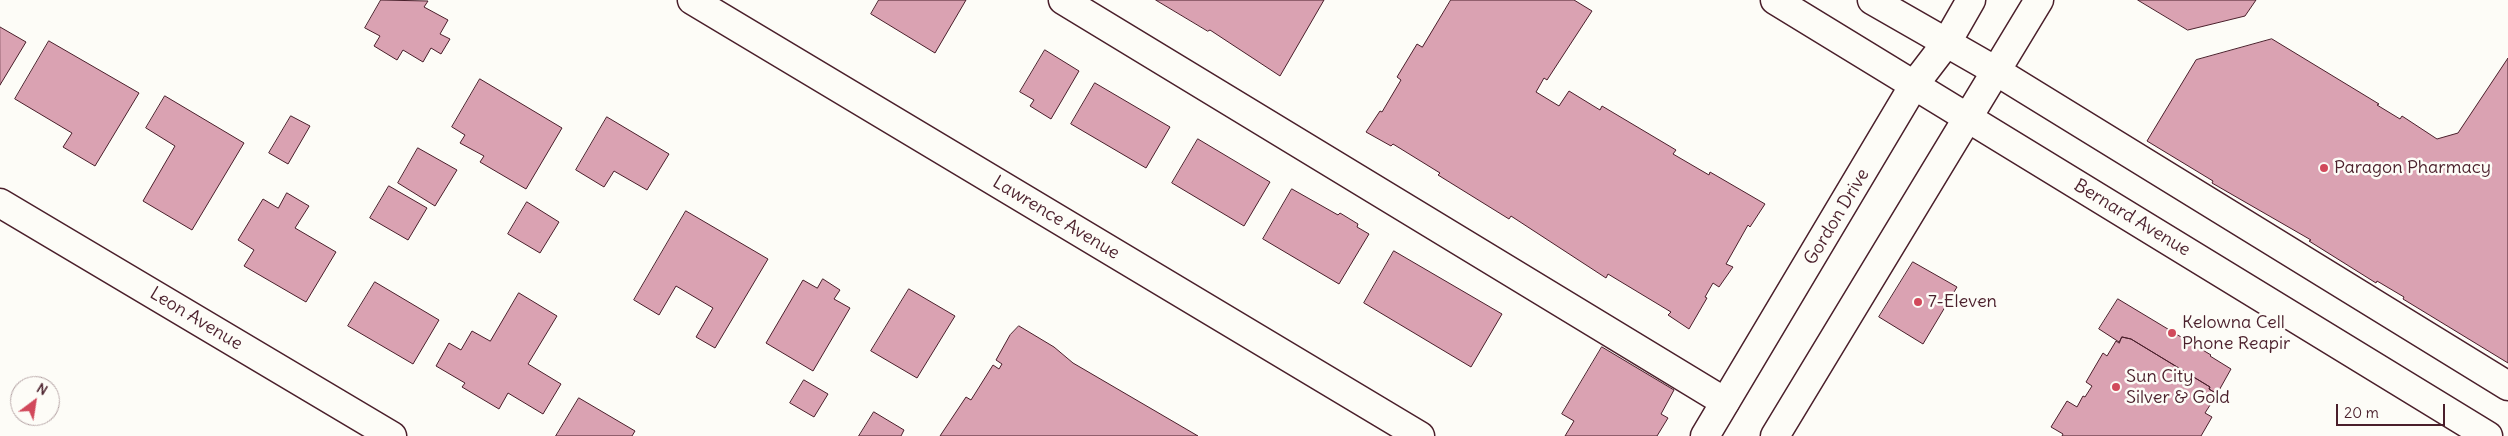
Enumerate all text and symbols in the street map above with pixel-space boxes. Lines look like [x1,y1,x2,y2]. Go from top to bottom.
place label: Paragon Pharmacy [2334,157,2491,179]
marker: Paragon Pharmacy [2318,162,2330,174]
street label: Gordon Drive [1800,165,1874,269]
street label: Lawrence Avenue [989,172,1123,264]
street label: Bernard Avenue [2070,175,2194,261]
street label: Leon Avenue [146,283,246,355]
place label: 7-Eleven [1928,291,1997,313]
marker: 7-Eleven [1912,296,1924,308]
place label: Kelowna Cell Phone Reapir [2182,312,2290,354]
marker: Kelowna Cell Phone Reapir [2166,327,2178,339]
place label: Sun City Silver & Gold [2126,366,2230,408]
north arrow [10,376,60,426]
text: N [33,379,51,399]
marker: Sun City Silver & Gold [2110,381,2122,393]
scale bar [2338,394,2447,426]
text: 20 m [2344,403,2379,422]

